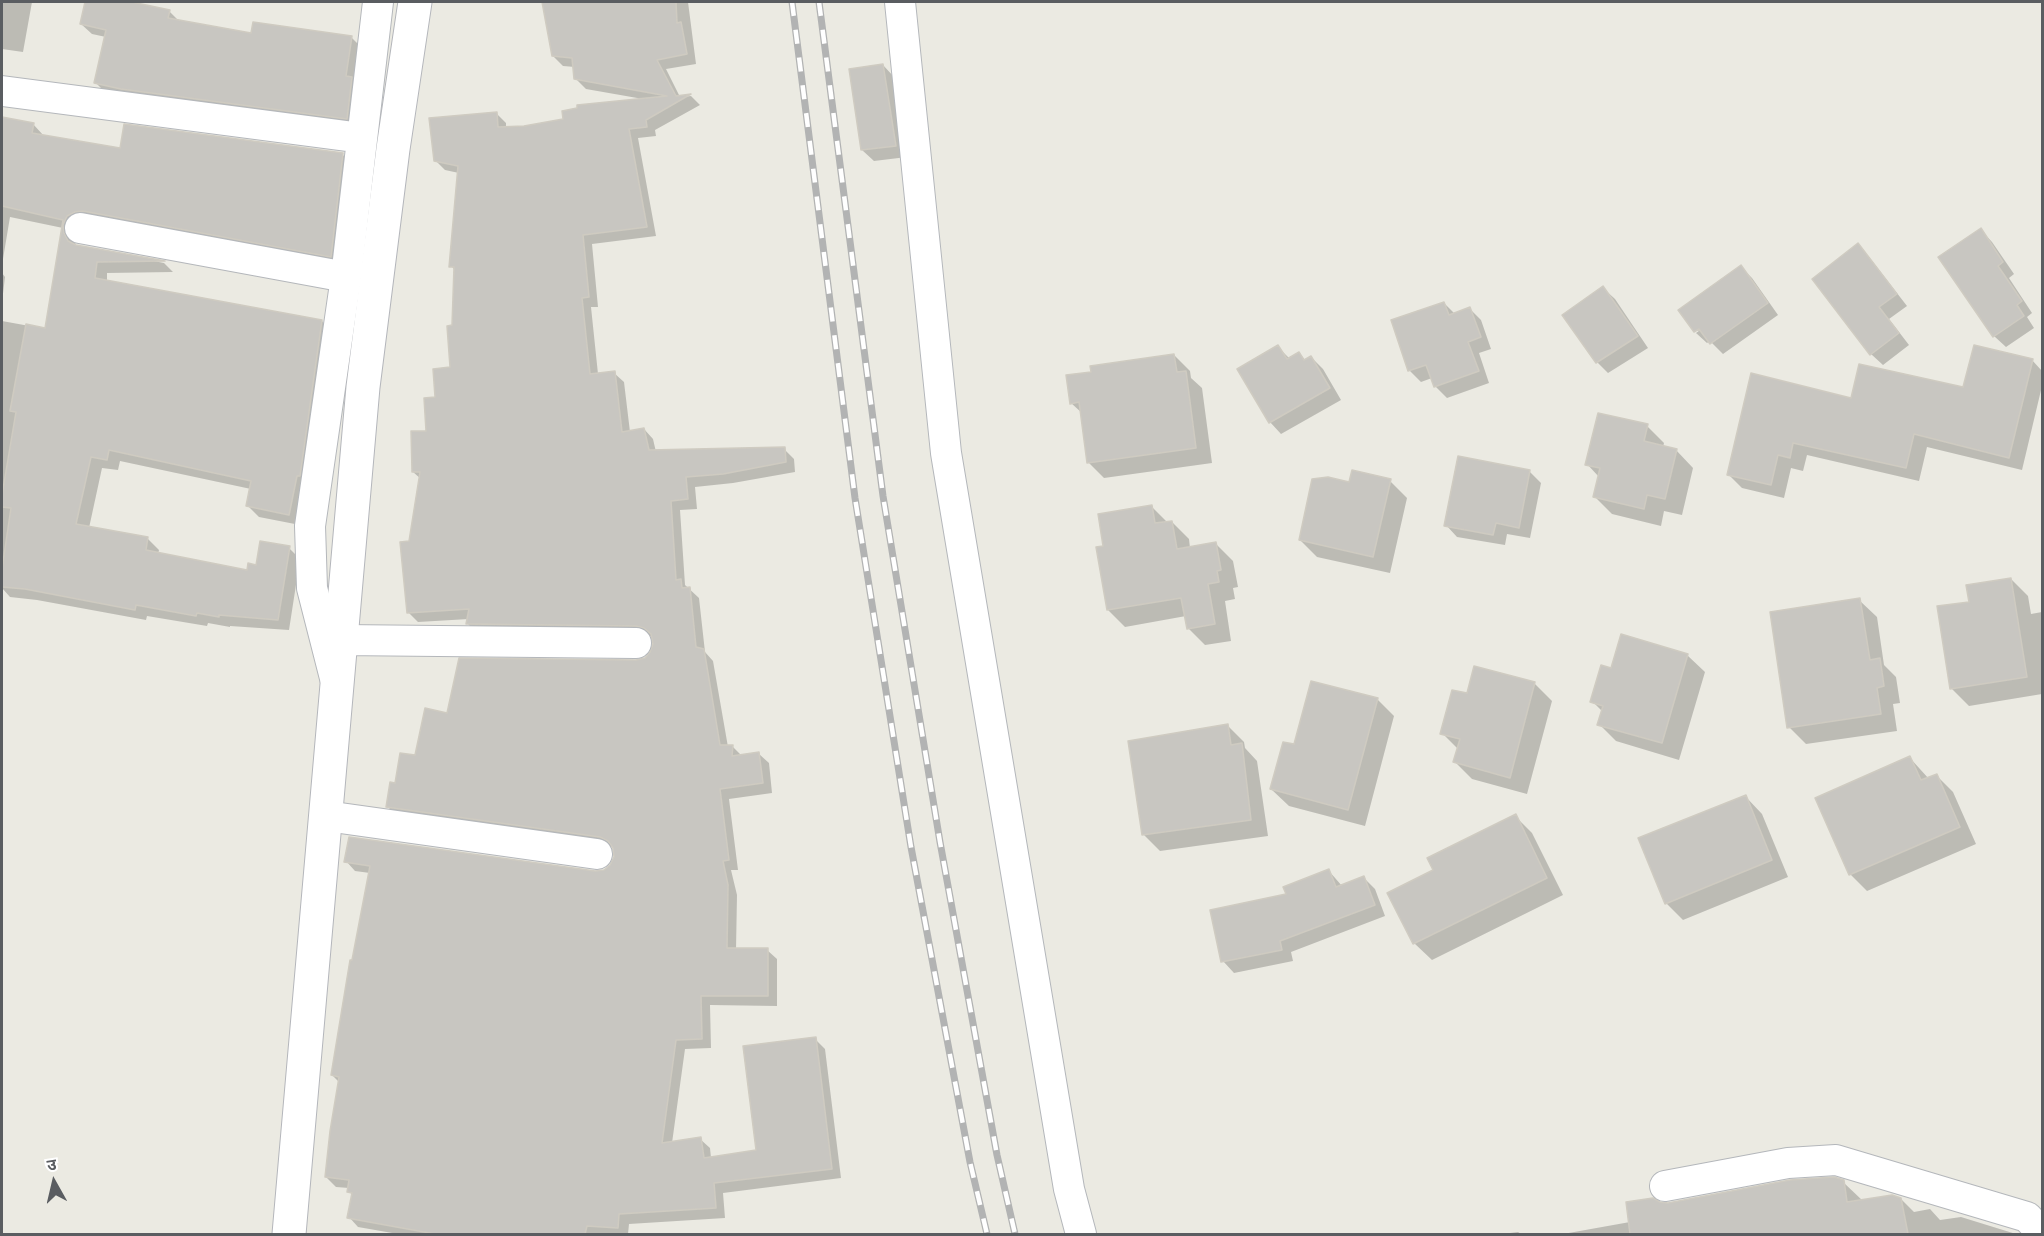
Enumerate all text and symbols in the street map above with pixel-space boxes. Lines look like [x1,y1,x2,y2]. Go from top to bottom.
north arrow [24,1152,84,1212]
text: उ [46,1155,57,1174]

